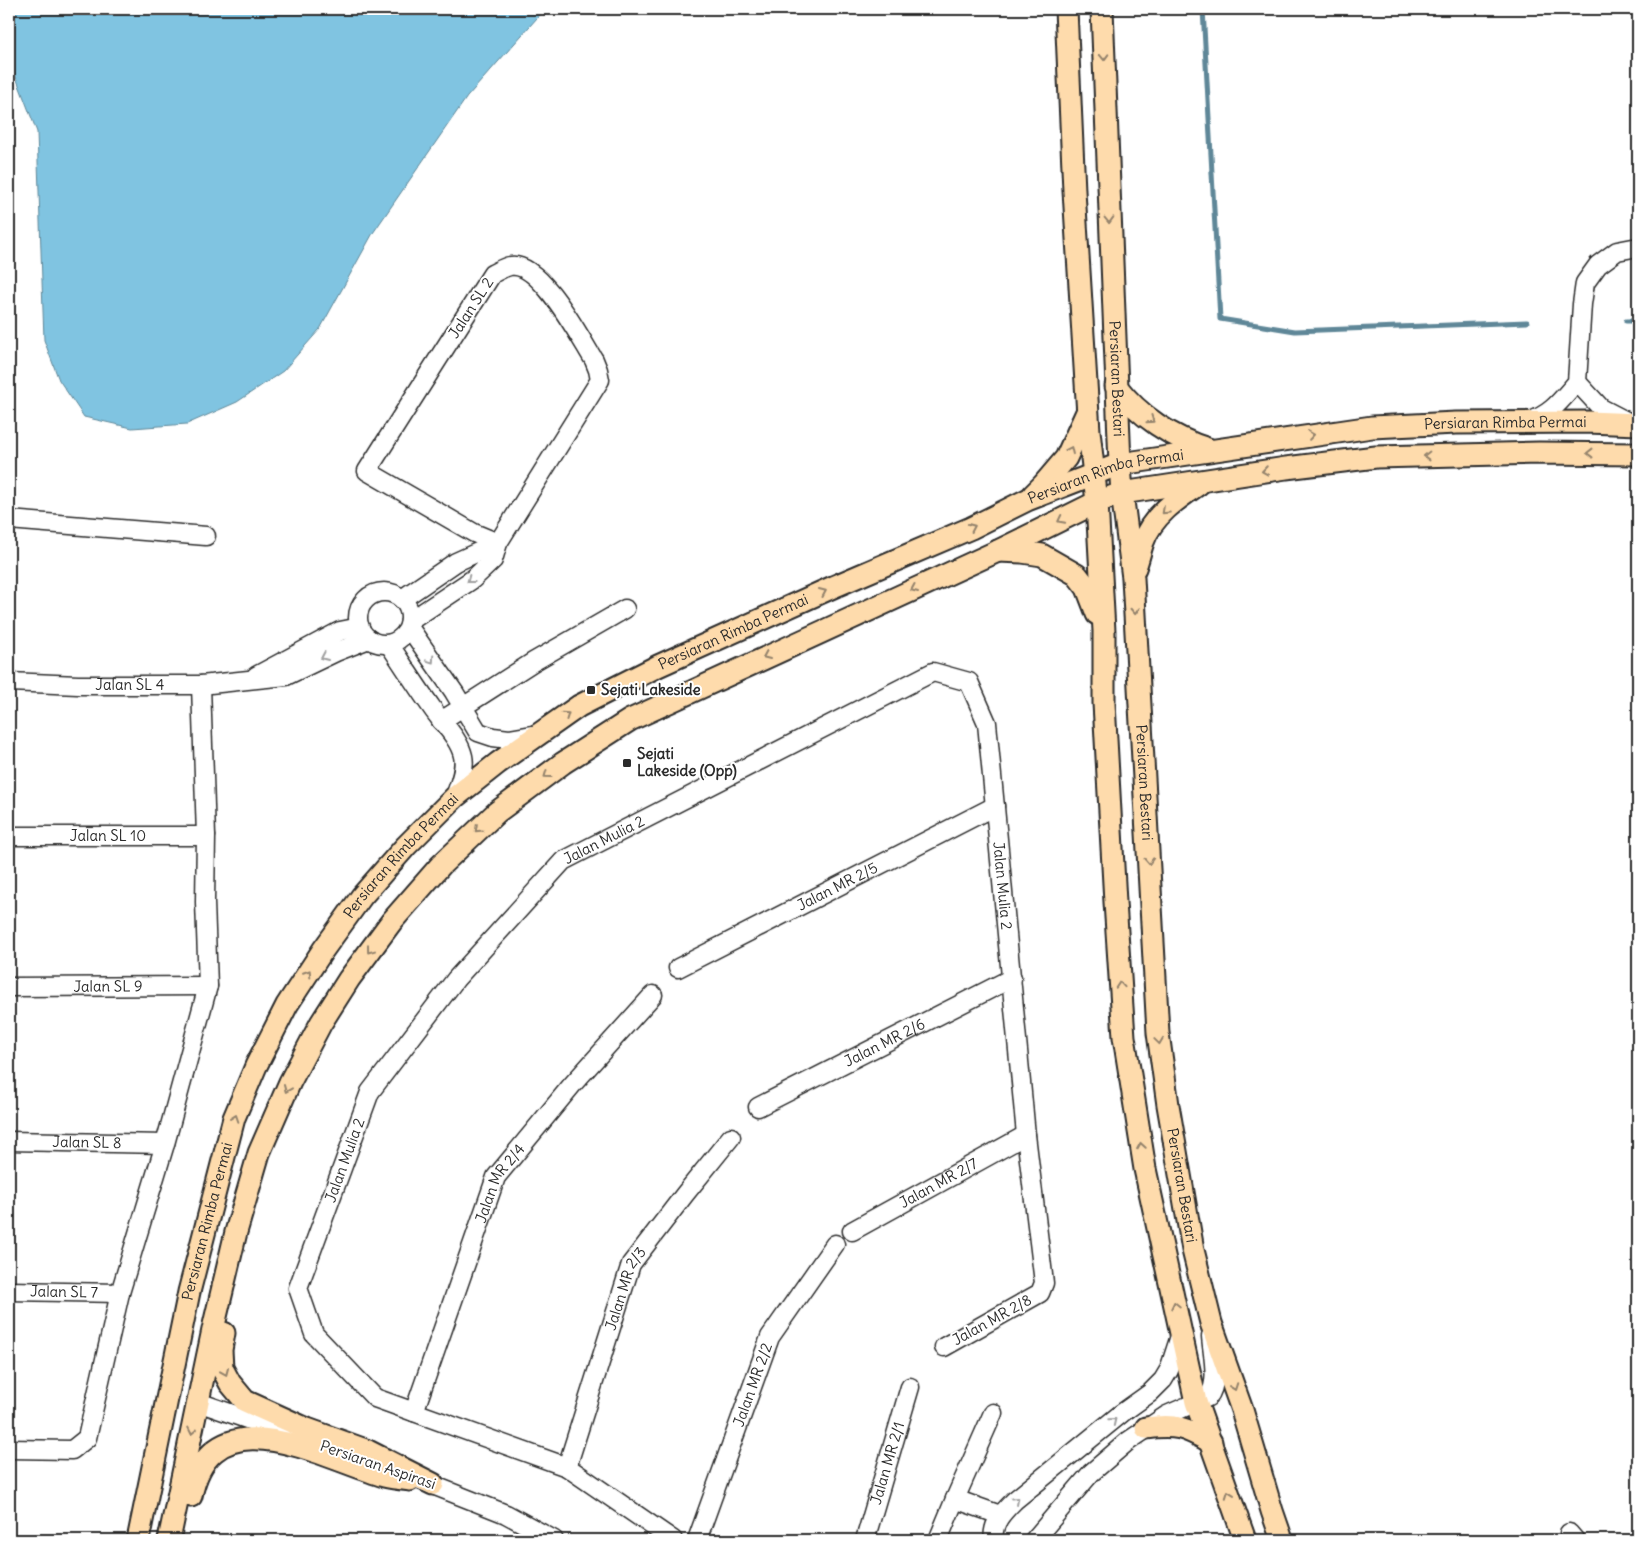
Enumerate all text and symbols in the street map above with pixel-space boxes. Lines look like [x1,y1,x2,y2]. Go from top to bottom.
one-way arrow [1098,54,1109,62]
one-way arrow [1104,216,1115,224]
street label: Jalan SL 2 [444,274,497,342]
street label: Persiaran Bestari [1105,320,1129,437]
street label: Persiaran Rimba Permai [1424,412,1587,434]
one-way arrow [1145,414,1155,423]
one-way arrow [1307,430,1315,441]
street label: Persiaran Rimba Permai [1025,445,1185,508]
one-way arrow [1063,446,1073,455]
one-way arrow [1585,448,1593,458]
one-way arrow [1423,451,1430,461]
one-way arrow [1261,466,1270,476]
one-way arrow [1161,505,1170,514]
one-way arrow [1057,513,1066,524]
one-way arrow [967,523,976,533]
one-way arrow [467,575,476,583]
one-way arrow [910,583,919,593]
one-way arrow [818,587,827,598]
street label: Persiaran Rimba Permai [655,589,811,674]
one-way arrow [1129,608,1140,616]
one-way arrow [762,650,771,661]
one-way arrow [320,651,329,662]
one-way arrow [425,654,434,663]
street label: Jalan SL 4 [95,675,165,694]
place label: Sejati Lakeside [601,680,701,699]
marker: Sejati Lakeside [585,684,597,696]
one-way arrow [560,712,570,721]
street label: Persiaran Bestari [1132,724,1157,841]
place label: Sejati Lakeside (Opp) [637,744,737,781]
marker: Sejati Lakeside (Opp) [621,757,633,769]
one-way arrow [543,769,553,778]
street label: Persiaran Rimba Permai [339,789,462,922]
street label: Jalan Mulia 2 [560,811,647,868]
one-way arrow [475,823,484,832]
street label: Jalan SL 10 [70,826,146,845]
street label: Jalan Mulia 2 [989,841,1017,931]
one-way arrow [1143,857,1154,865]
street label: Jalan MR 2/5 [794,858,881,915]
one-way arrow [367,944,376,954]
one-way arrow [301,969,311,978]
street label: Jalan SL 9 [73,976,143,996]
one-way arrow [1115,981,1126,989]
street label: Jalan MR 2/6 [841,1014,928,1071]
one-way arrow [1154,1036,1164,1045]
one-way arrow [282,1084,293,1093]
one-way arrow [229,1114,239,1122]
street label: Jalan Mulia 2 [320,1115,369,1205]
street label: Persiaran Bestari [1163,1126,1202,1244]
street label: Jalan SL 8 [52,1132,122,1152]
street label: Jalan MR 2/4 [471,1139,529,1225]
street label: Persiaran Rimba Permai [177,1140,236,1302]
one-way arrow [1136,1142,1147,1150]
street label: Jalan MR 2/7 [896,1153,981,1212]
street label: Jalan MR 2/3 [601,1243,650,1332]
street label: Jalan SL 7 [30,1281,98,1302]
street label: Jalan MR 2/8 [949,1290,1035,1349]
one-way arrow [1170,1300,1181,1309]
street label: Jalan MR 2/2 [729,1340,776,1429]
one-way arrow [219,1367,229,1376]
one-way arrow [1228,1382,1238,1391]
one-way arrow [1107,1418,1116,1426]
street label: Jalan MR 2/1 [866,1419,908,1507]
one-way arrow [187,1426,198,1435]
street label: Persiaran Aspirasi [318,1436,439,1493]
one-way arrow [1225,1491,1235,1499]
one-way arrow [1010,1497,1019,1506]

